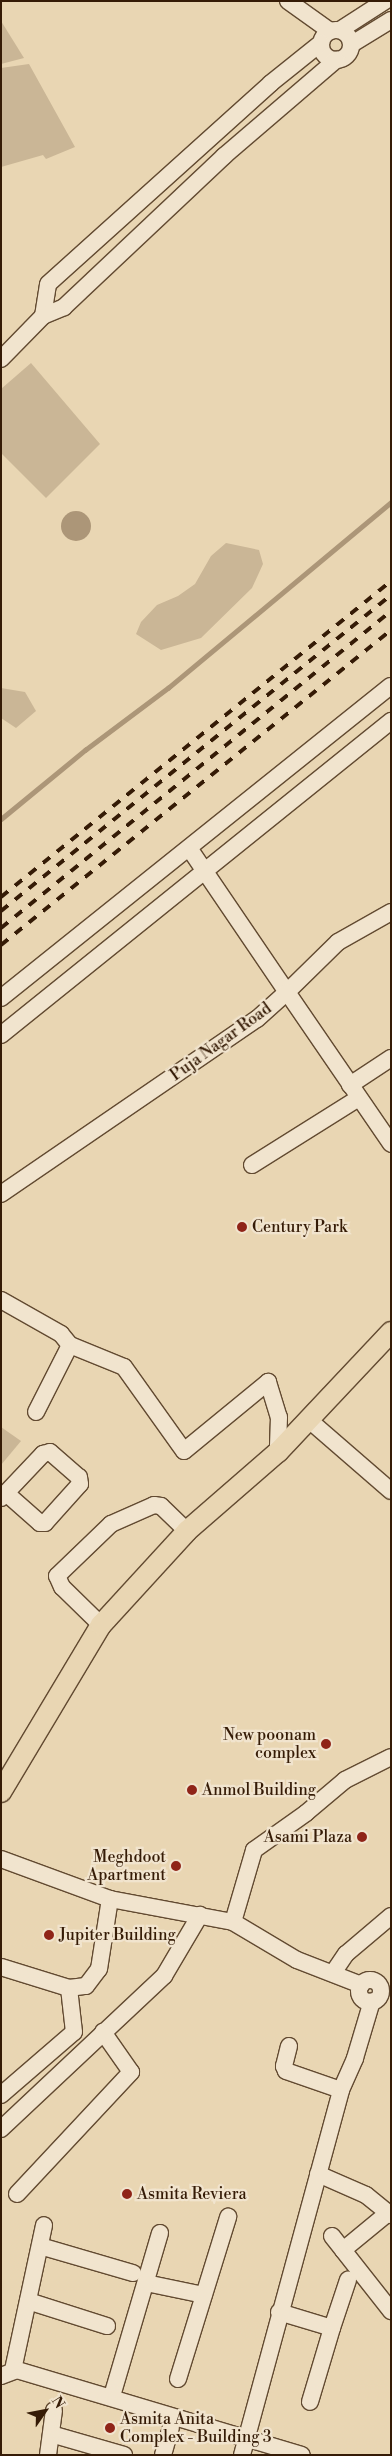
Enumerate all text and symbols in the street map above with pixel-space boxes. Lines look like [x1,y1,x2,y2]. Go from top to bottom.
street label: Puja Nagar Road [167,999,275,1085]
place label: Century Park [252,1217,347,1237]
marker: Century Park [236,1221,248,1233]
place label: New poonam complex [223,1725,316,1763]
marker: New poonam complex [320,1738,332,1750]
place label: Anmol Building [202,1780,316,1800]
marker: Anmol Building [186,1784,198,1796]
place label: Asami Plaza [264,1827,352,1847]
marker: Asami Plaza [356,1831,368,1843]
place label: Meghdoot Apartment [87,1847,166,1885]
marker: Meghdoot Apartment [170,1860,182,1872]
place label: Jupiter Building [59,1925,176,1945]
marker: Jupiter Building [43,1929,55,1941]
place label: Asmita Reviera [137,2184,247,2204]
marker: Asmita Reviera [121,2188,133,2200]
north arrow [20,2386,70,2436]
text: N [47,2393,68,2412]
place label: Asmita Anita Complex - Building 3 [120,2409,272,2447]
marker: Asmita Anita Complex - Building 3 [104,2422,116,2434]

